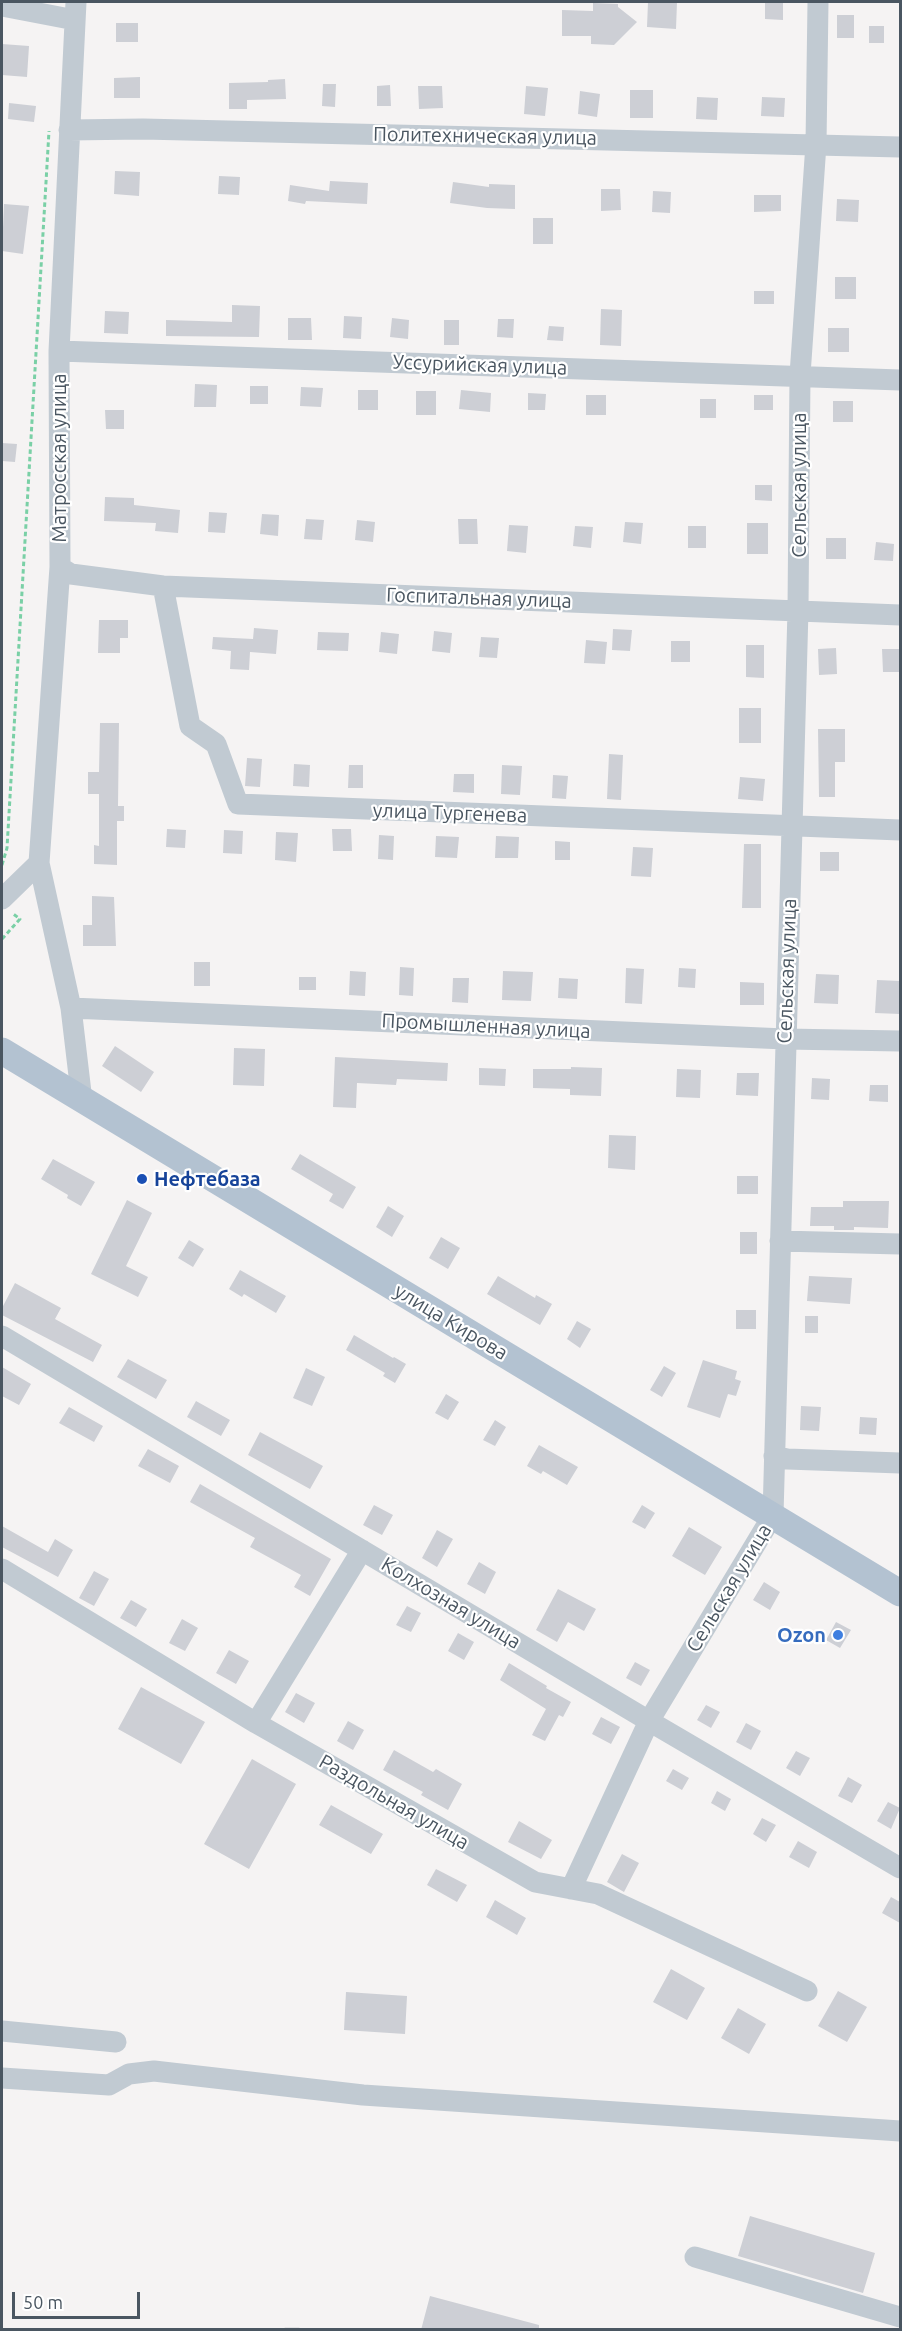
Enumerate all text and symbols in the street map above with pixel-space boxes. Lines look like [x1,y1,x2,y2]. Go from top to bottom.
street label: Политехническая улица [373,122,597,150]
street label: Уссурийская улица [392,350,568,380]
street label: Матросская улица [47,373,71,543]
street label: Сельская улица [787,412,811,558]
street label: Госпитальная улица [386,583,572,613]
street label: улица Тургенева [372,798,528,828]
street label: Сельская улица [772,898,802,1044]
street label: Промышленная улица [381,1009,591,1043]
place label: Нефтебаза [154,1167,261,1191]
marker: Нефтебаза [135,1172,149,1186]
street label: улица Кирова [390,1279,512,1365]
street label: Сельская улица [681,1520,777,1656]
street label: Колхозная улица [377,1552,525,1654]
place label: Ozon [777,1623,826,1647]
marker: Ozon [831,1628,845,1642]
street label: Раздольная улица [315,1749,473,1855]
scale bar [15,2280,142,2318]
text: 50 m [23,2292,63,2312]

